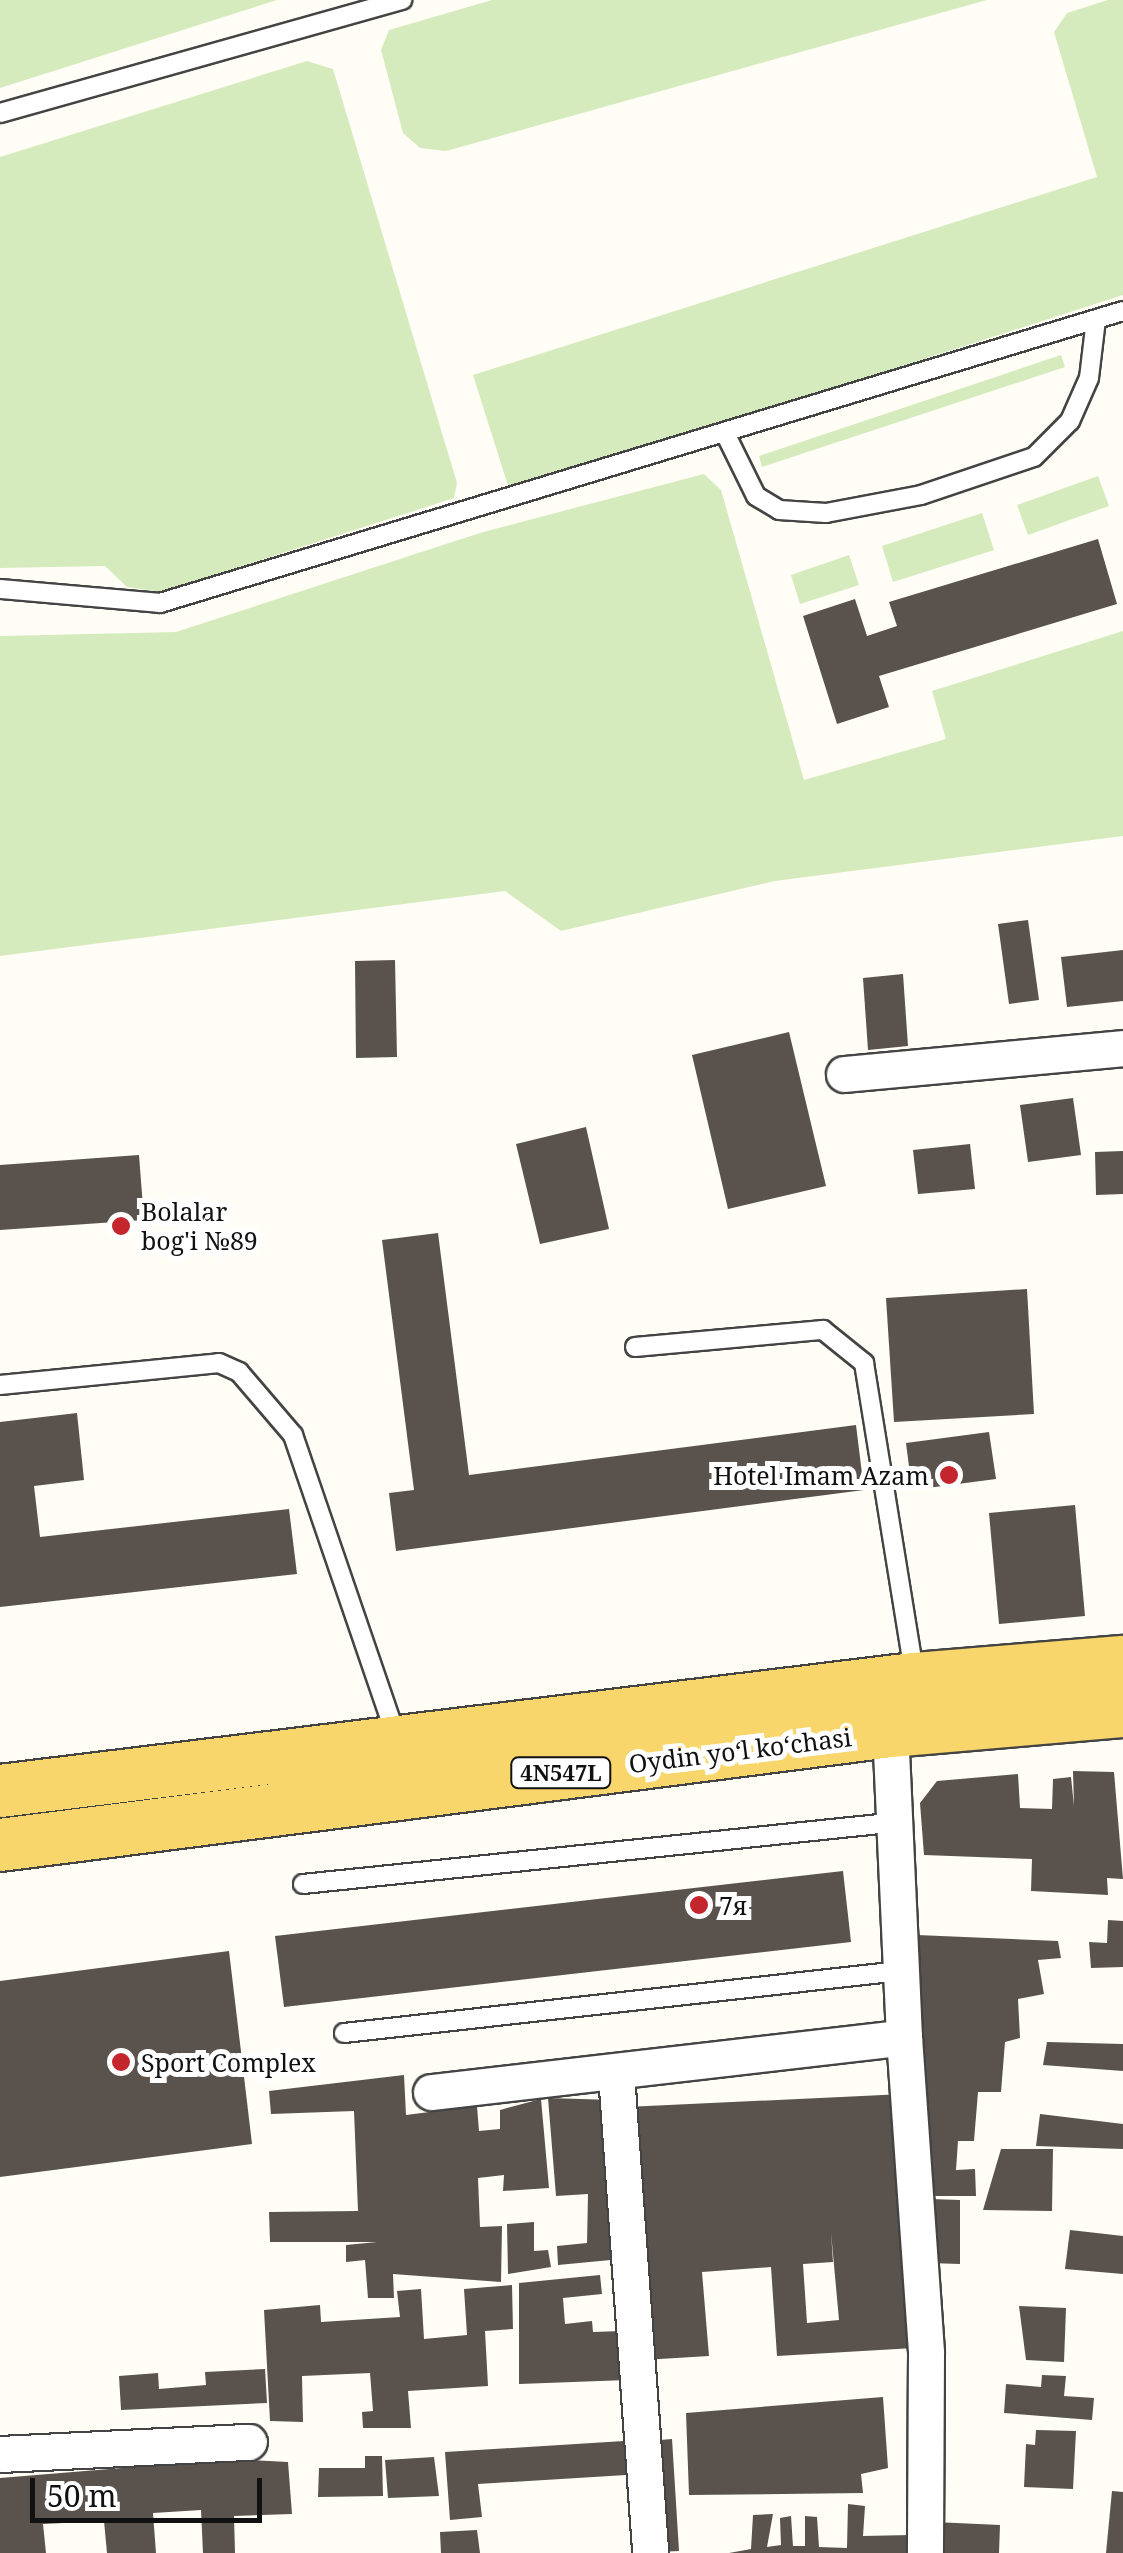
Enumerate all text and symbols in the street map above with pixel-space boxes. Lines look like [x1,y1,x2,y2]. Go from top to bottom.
place label: Bolalar bog'i №89 [141,1197,258,1256]
marker: Bolalar bog'i №89 [110,1215,132,1237]
place label: Hotel Imam Azam [713,1460,929,1490]
marker: Hotel Imam Azam [938,1464,960,1486]
street label: Oydin yoʻl koʻchasi [627,1721,853,1779]
road number: 4N547L [508,1756,614,1790]
place label: 7я [719,1890,747,1920]
marker: 7я [688,1894,710,1916]
place label: Sport Complex [141,2047,316,2077]
marker: Sport Complex [110,2051,132,2073]
scale bar [35,2458,268,2520]
text: 50 m [47,2475,117,2516]

